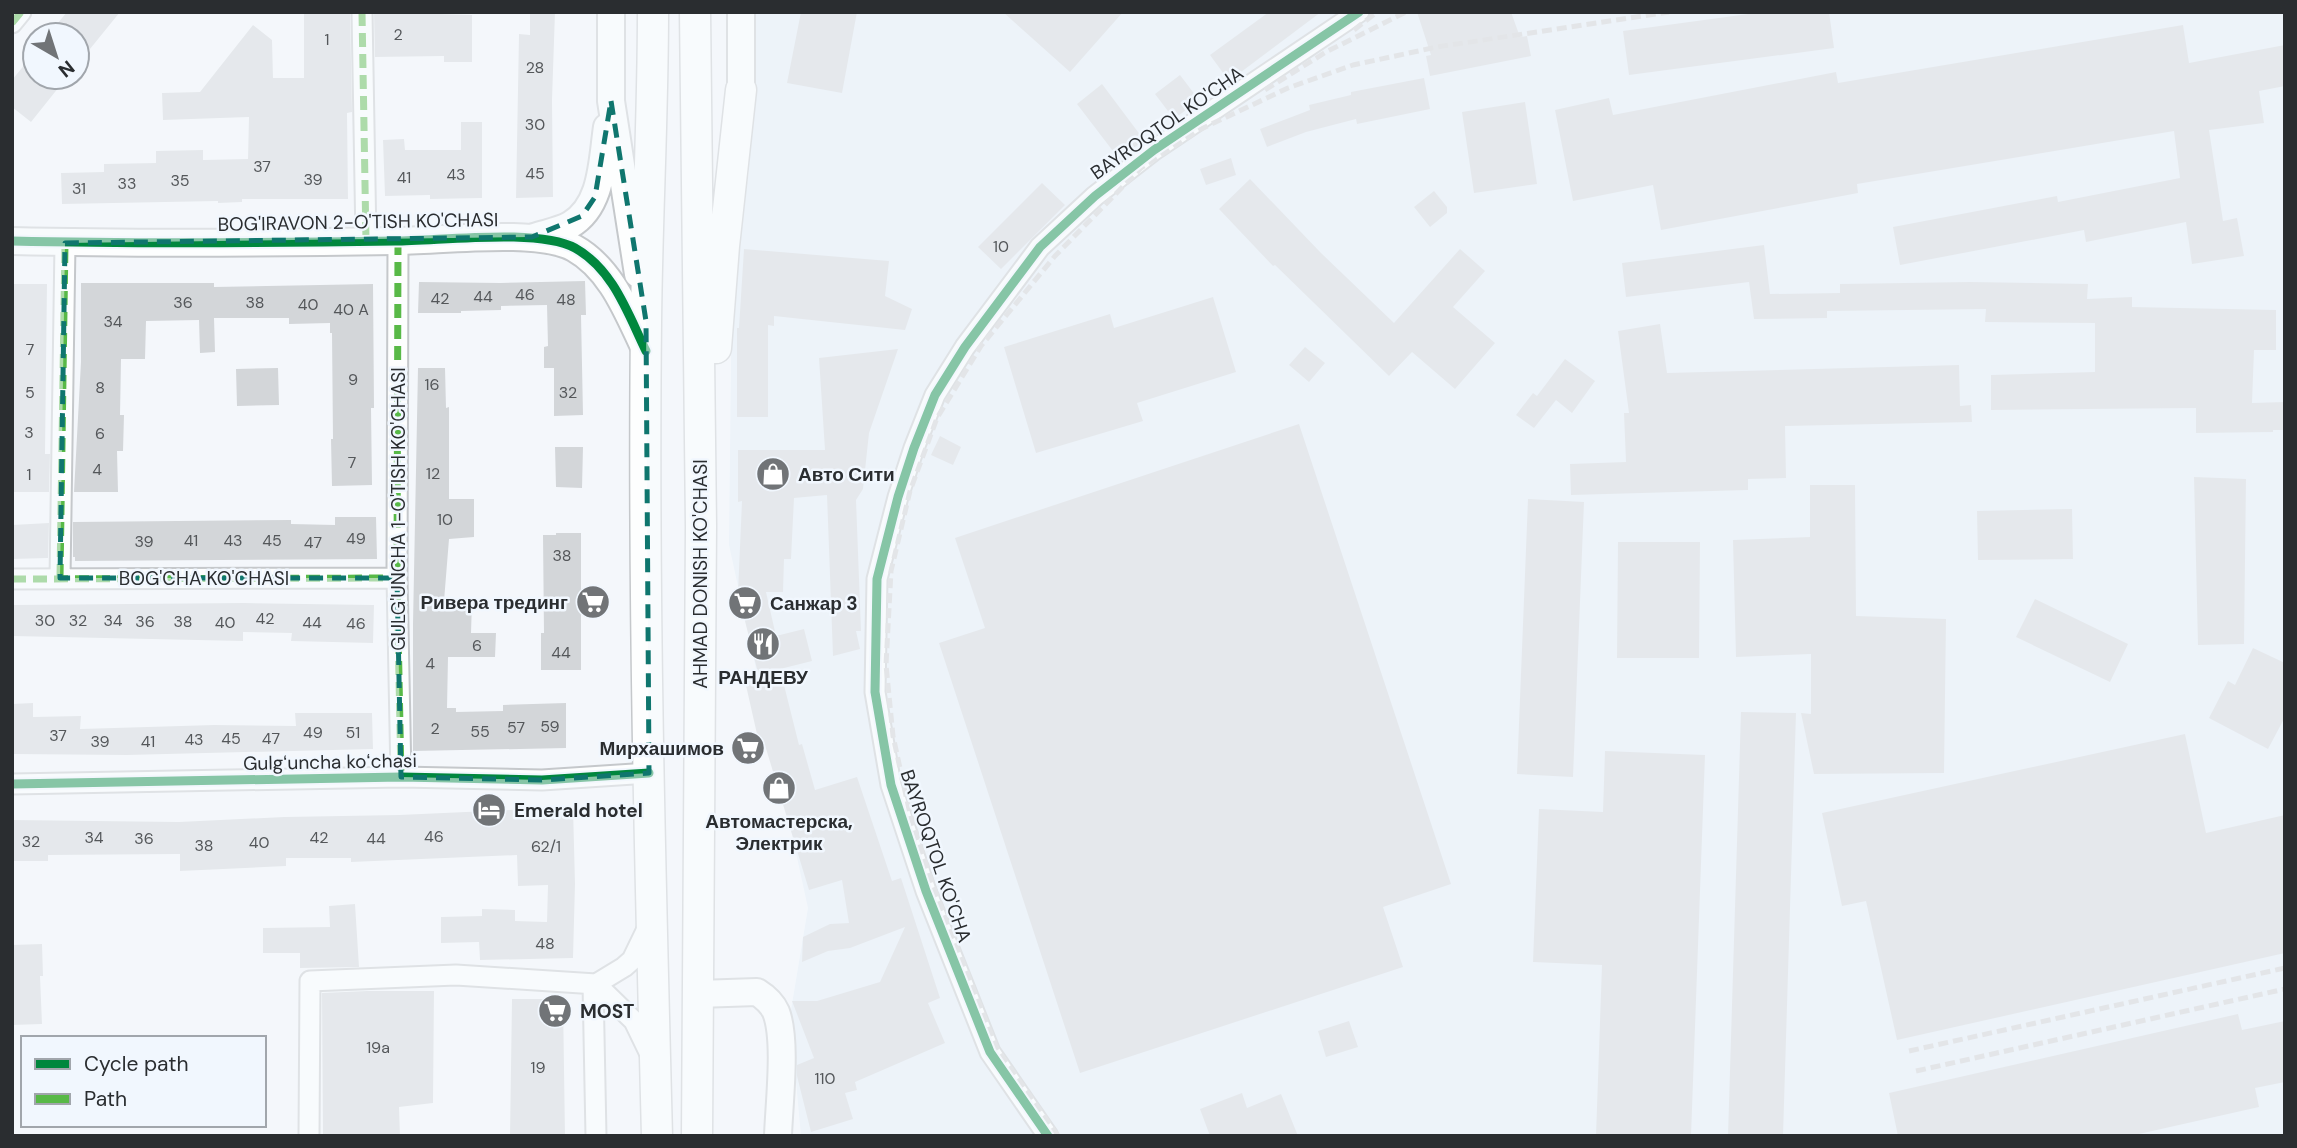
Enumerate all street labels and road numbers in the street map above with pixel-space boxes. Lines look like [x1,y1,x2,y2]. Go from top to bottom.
street label: BAYROQTOL KO'CHA [1086,61,1249,185]
street label: BOG'IRAVON 2-O'TISH KO'CHASI [217,207,499,237]
street label: GULG'UNCHA 1-O'TISH KO'CHASI [386,367,411,651]
street label: AHMAD DONISH KO'CHASI [688,459,713,689]
street label: BOG'CHA KO'CHASI [119,566,289,591]
street label: Gulgʻuncha koʻchasi [243,748,417,776]
street label: BAYROQTOL KO'CHA [895,766,977,946]

